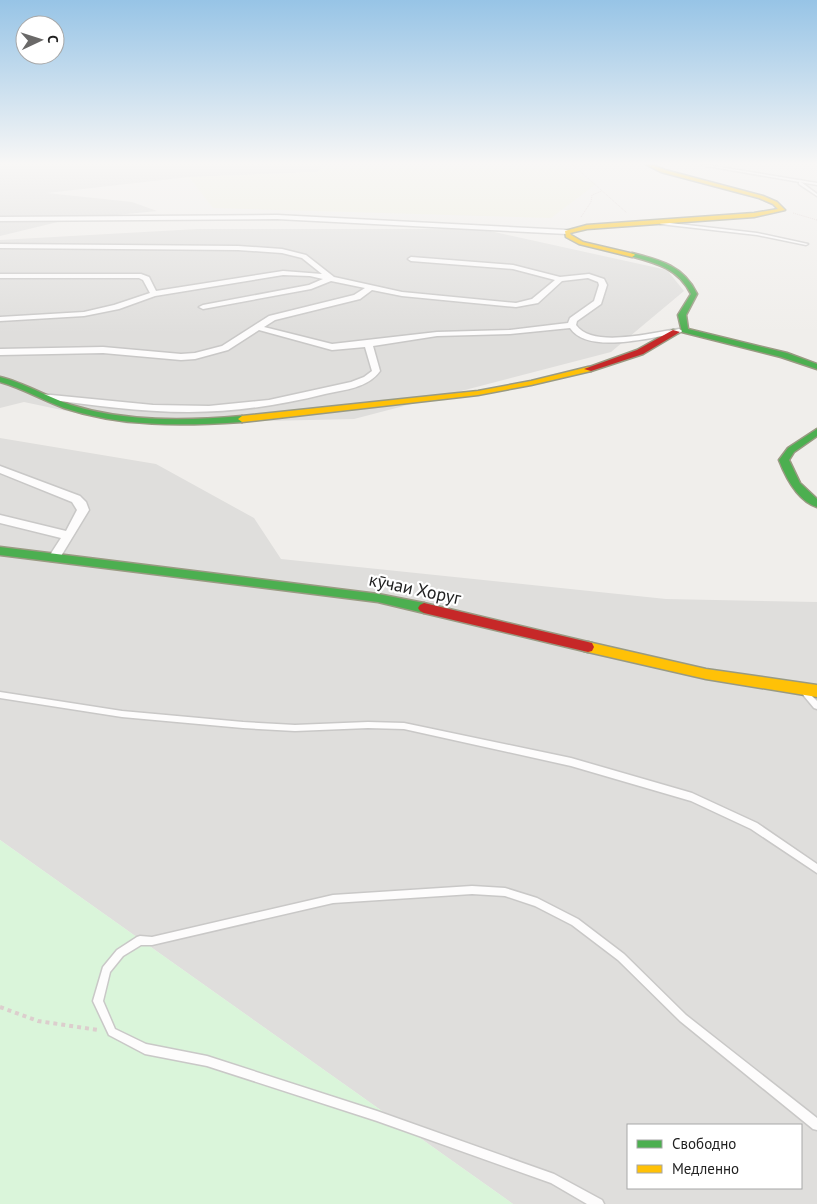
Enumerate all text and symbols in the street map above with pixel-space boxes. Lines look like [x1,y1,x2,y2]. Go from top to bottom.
north arrow [15,15,65,65]
text: С [44,35,62,44]
street label: кӯчаи Хоруг [367,568,464,610]
legend [627,1124,802,1189]
text: Свободно [672,1134,736,1153]
text: Медленно [672,1159,739,1178]

